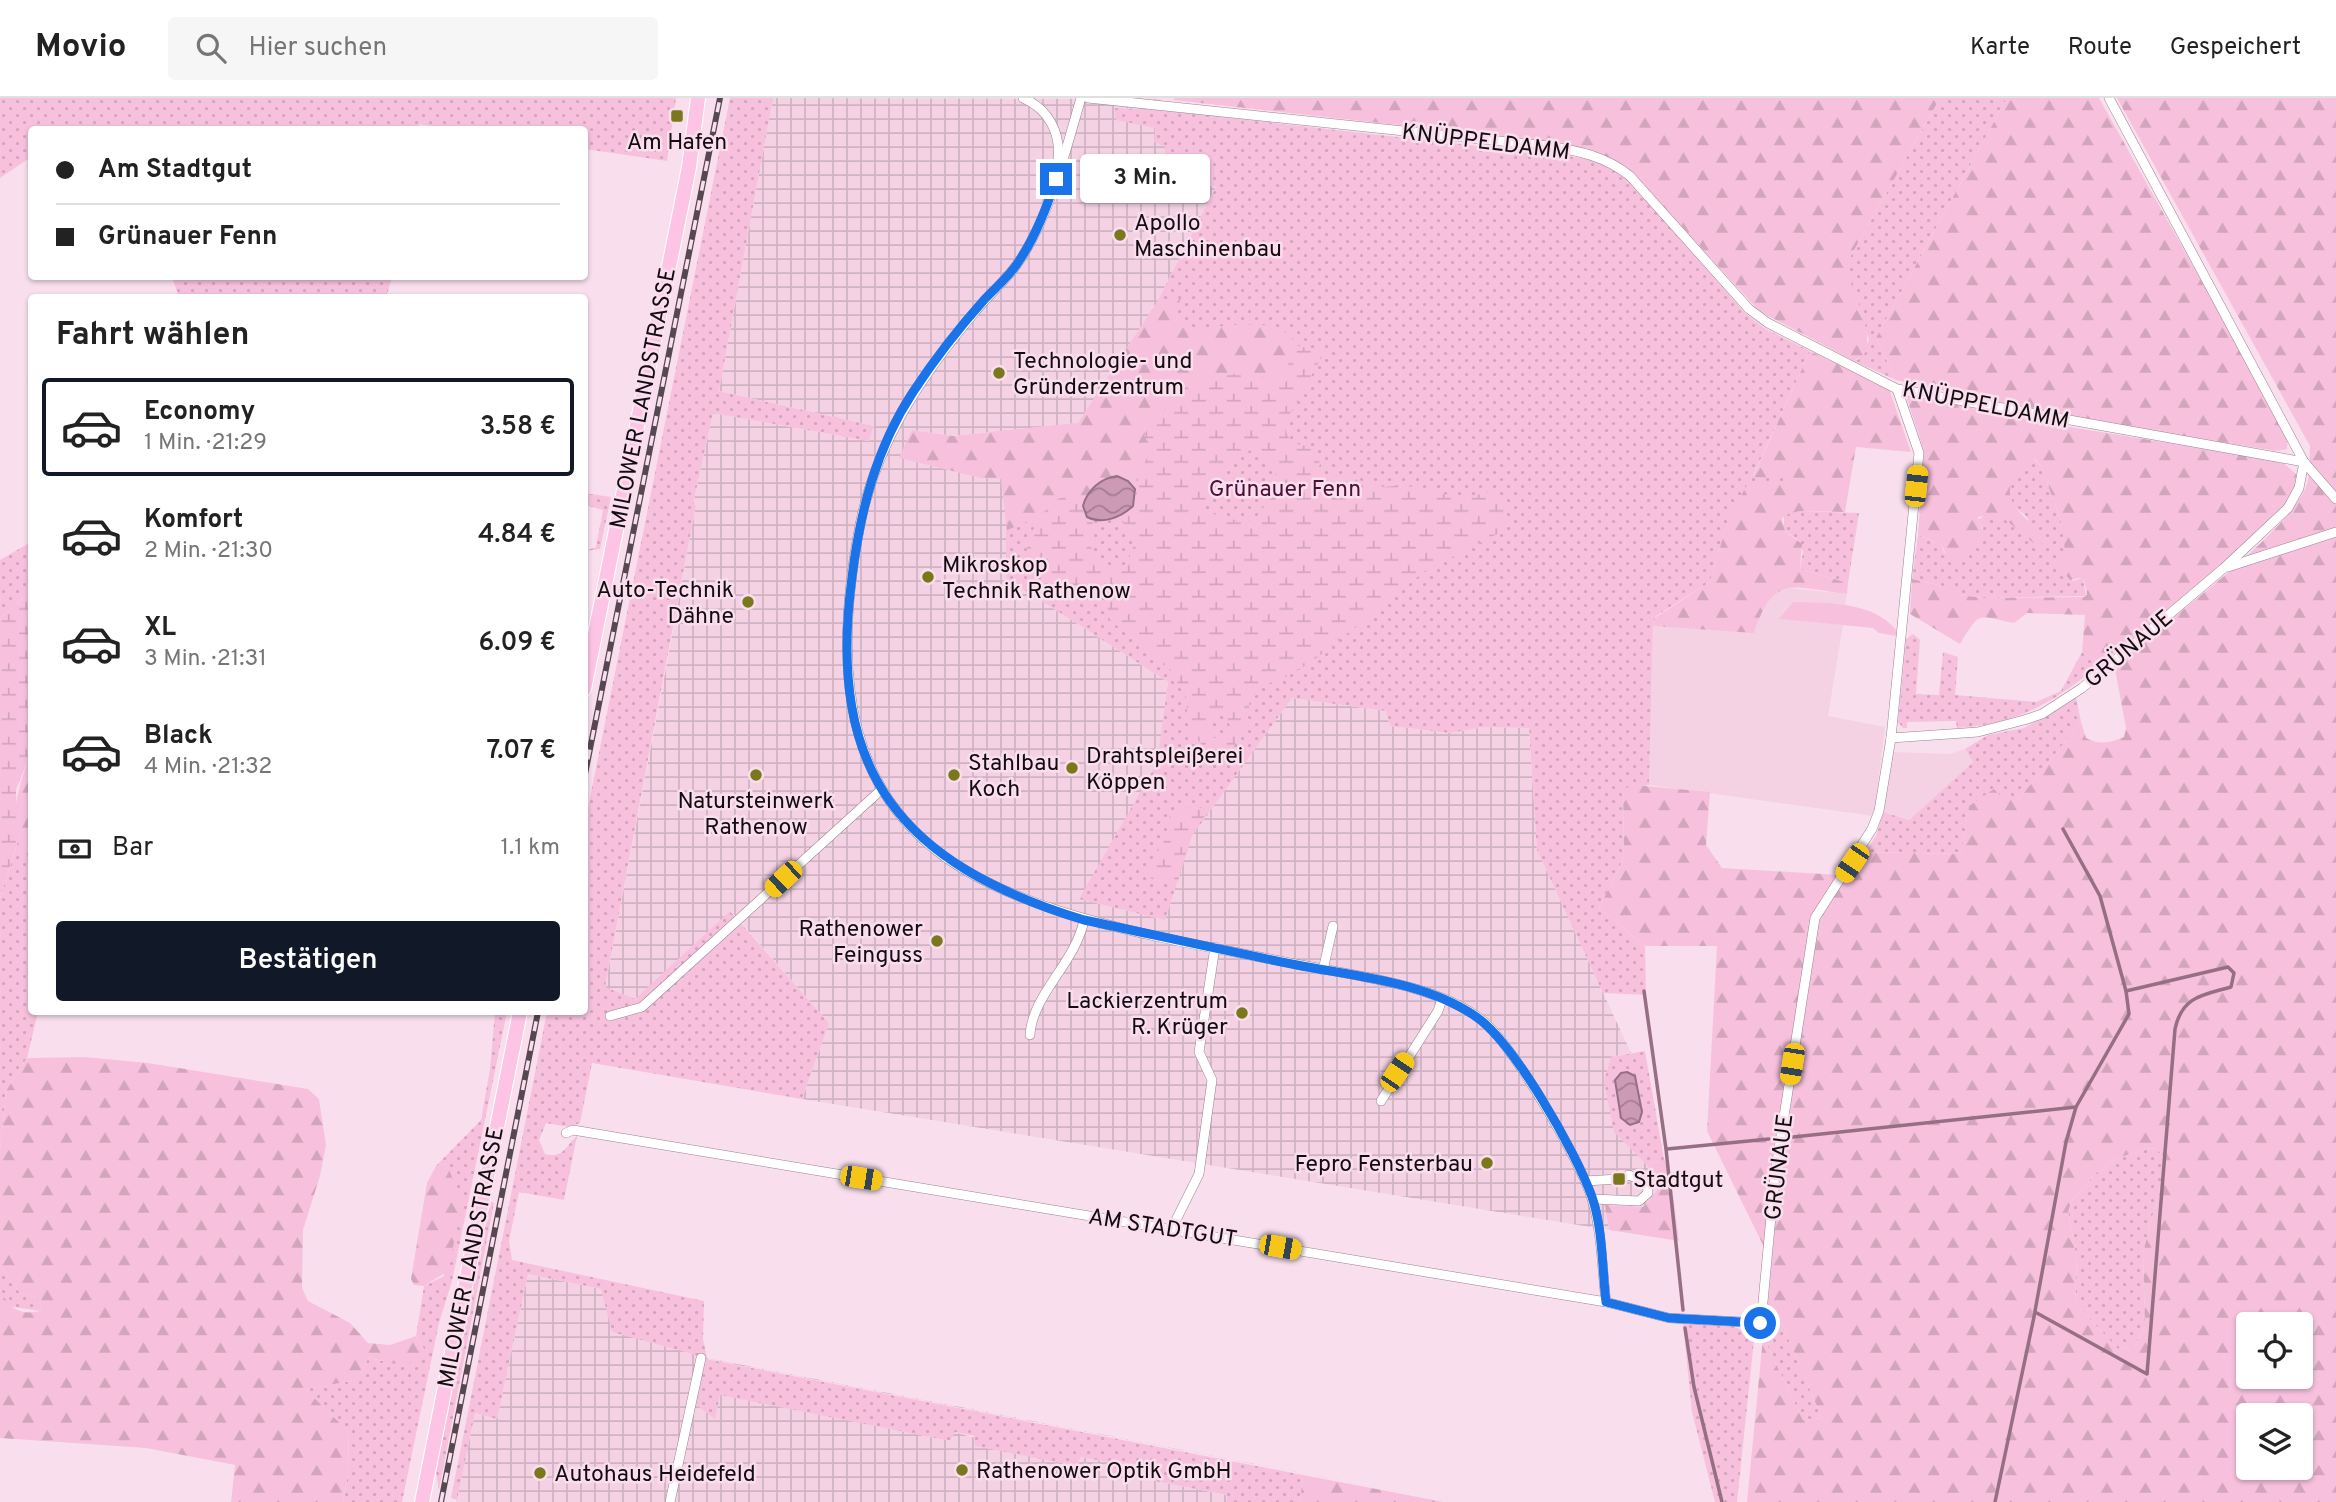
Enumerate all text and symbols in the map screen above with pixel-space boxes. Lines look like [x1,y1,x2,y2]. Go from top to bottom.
search box [168,17,658,80]
text: Movio [35,27,126,69]
icon: search [192,29,230,67]
text: Hier suchen [248,32,387,65]
text: Karte [1970,33,2030,63]
text: Route [2068,33,2132,63]
text: Gespeichert [2170,33,2301,63]
marker: Am Hafen [669,108,685,124]
street label: KNÜPPELDAMM [1400,118,1572,168]
place label: Am Hafen [627,129,727,158]
text: Am Stadtgut [98,154,252,187]
callout: 3 Min. [1080,154,1210,204]
route end [1040,163,1072,195]
text: 3 Min. [1113,164,1177,193]
place label: Apollo Maschinenbau [1134,210,1282,265]
text: Grünauer Fenn [98,221,277,254]
marker: Apollo Maschinenbau [1112,227,1128,243]
street label: MILOWER LANDSTRASSE [605,265,684,531]
text: Fahrt wählen [56,316,249,356]
place label: Technologie- und Gründerzentrum [1013,348,1193,403]
marker: Technologie- und Gründerzentrum [991,365,1007,381]
street label: KNÜPPELDAMM [1900,375,2072,437]
icon: car [60,396,123,459]
text: Economy [144,396,255,429]
text: 3.58 € [480,411,556,444]
text: 1 Min. · 21:29 [144,429,267,458]
car [1904,464,1929,508]
park label: Grünauer Fenn [1209,476,1361,505]
icon: car [60,504,123,567]
text: Komfort [144,504,243,537]
text: 4.84 € [478,519,556,552]
text: 2 Min. · 21:30 [144,537,273,566]
place label: Mikroskop Technik Rathenow [942,552,1131,607]
marker: Mikroskop Technik Rathenow [920,569,936,585]
place label: Auto-Technik Dähne [596,577,734,632]
marker: Auto-Technik Dähne [740,594,756,610]
street label: GRÜNAUE [2079,604,2180,695]
icon: car [60,612,123,675]
text: XL [144,612,176,645]
text: 6.09 € [478,627,556,660]
text: 3 Min. · 21:31 [144,645,267,674]
icon: car [60,720,123,783]
text: Black [144,720,213,753]
text: 7.07 € [486,735,556,768]
place label: Drahtspleißerei Köppen [1086,743,1243,798]
place label: Stahlbau Koch [968,750,1059,805]
text: 4 Min. · 21:32 [144,753,272,782]
marker: Drahtspleißerei Köppen [1064,760,1080,776]
marker: Natursteinwerk Rathenow [748,767,764,783]
marker: Stahlbau Koch [946,767,962,783]
place label: Natursteinwerk Rathenow [677,788,835,843]
icon: cash [56,830,94,868]
text: Bar [112,832,153,865]
text: 1.1 km [501,834,560,863]
car [1832,840,1873,886]
car [761,857,806,901]
place label: Rathenower Feinguss [798,916,923,971]
button: Bestätigen [56,921,560,1001]
marker: Rathenower Feinguss [929,933,945,949]
place label: Lackierzentrum R. Krüger [1066,988,1228,1043]
marker: Lackierzentrum R. Krüger [1234,1005,1250,1021]
car [1779,1042,1806,1086]
car [1377,1049,1418,1095]
street label: GRÜNAUE [1759,1112,1801,1222]
street label: MILOWER LANDSTRASSE [433,1124,512,1390]
place label: Fepro Fensterbau [1294,1151,1473,1180]
marker: Fepro Fensterbau [1479,1155,1495,1171]
car [839,1164,884,1192]
place label: Stadtgut [1633,1167,1723,1196]
marker: Stadtgut [1611,1171,1627,1187]
street label: AM STADTGUT [1086,1203,1239,1256]
car [1258,1233,1303,1261]
route start [1744,1307,1776,1339]
map controls [2236,1312,2313,1480]
button: locate [2236,1312,2313,1389]
button: layers [2236,1403,2313,1480]
place label: Rathenower Optik GmbH [976,1458,1232,1487]
place label: Autohaus Heidefeld [554,1461,756,1490]
marker: Rathenower Optik GmbH [954,1462,970,1478]
marker: Autohaus Heidefeld [532,1465,548,1481]

